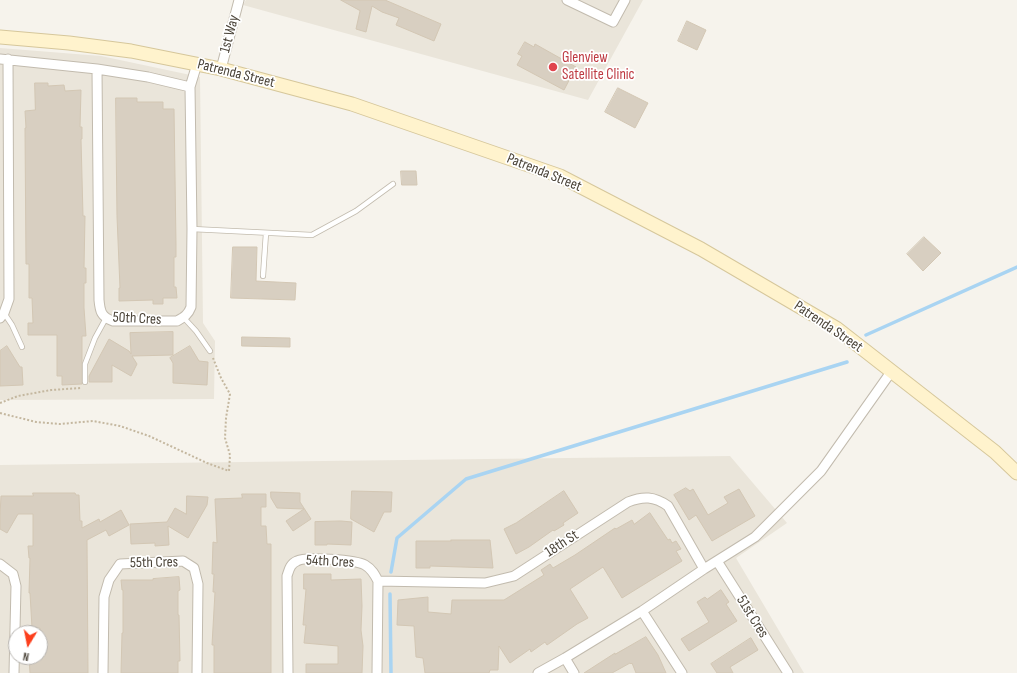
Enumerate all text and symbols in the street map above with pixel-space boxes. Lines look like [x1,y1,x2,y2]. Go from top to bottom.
street label: 1st Way [216,13,244,55]
place label: Glenview Satellite Clinic [562,49,635,84]
street label: Patrenda Street [195,56,277,92]
marker: Glenview Satellite Clinic [547,61,559,73]
street label: Patrenda Street [504,150,584,196]
street label: Patrenda Street [790,297,866,357]
street label: 50th Cres [112,309,162,329]
street label: 18th St [542,527,582,561]
street label: 54th Cres [305,552,355,572]
street label: 55th Cres [130,554,178,572]
street label: 51st Cres [732,593,772,641]
north arrow [8,625,48,665]
text: N [22,649,30,663]

